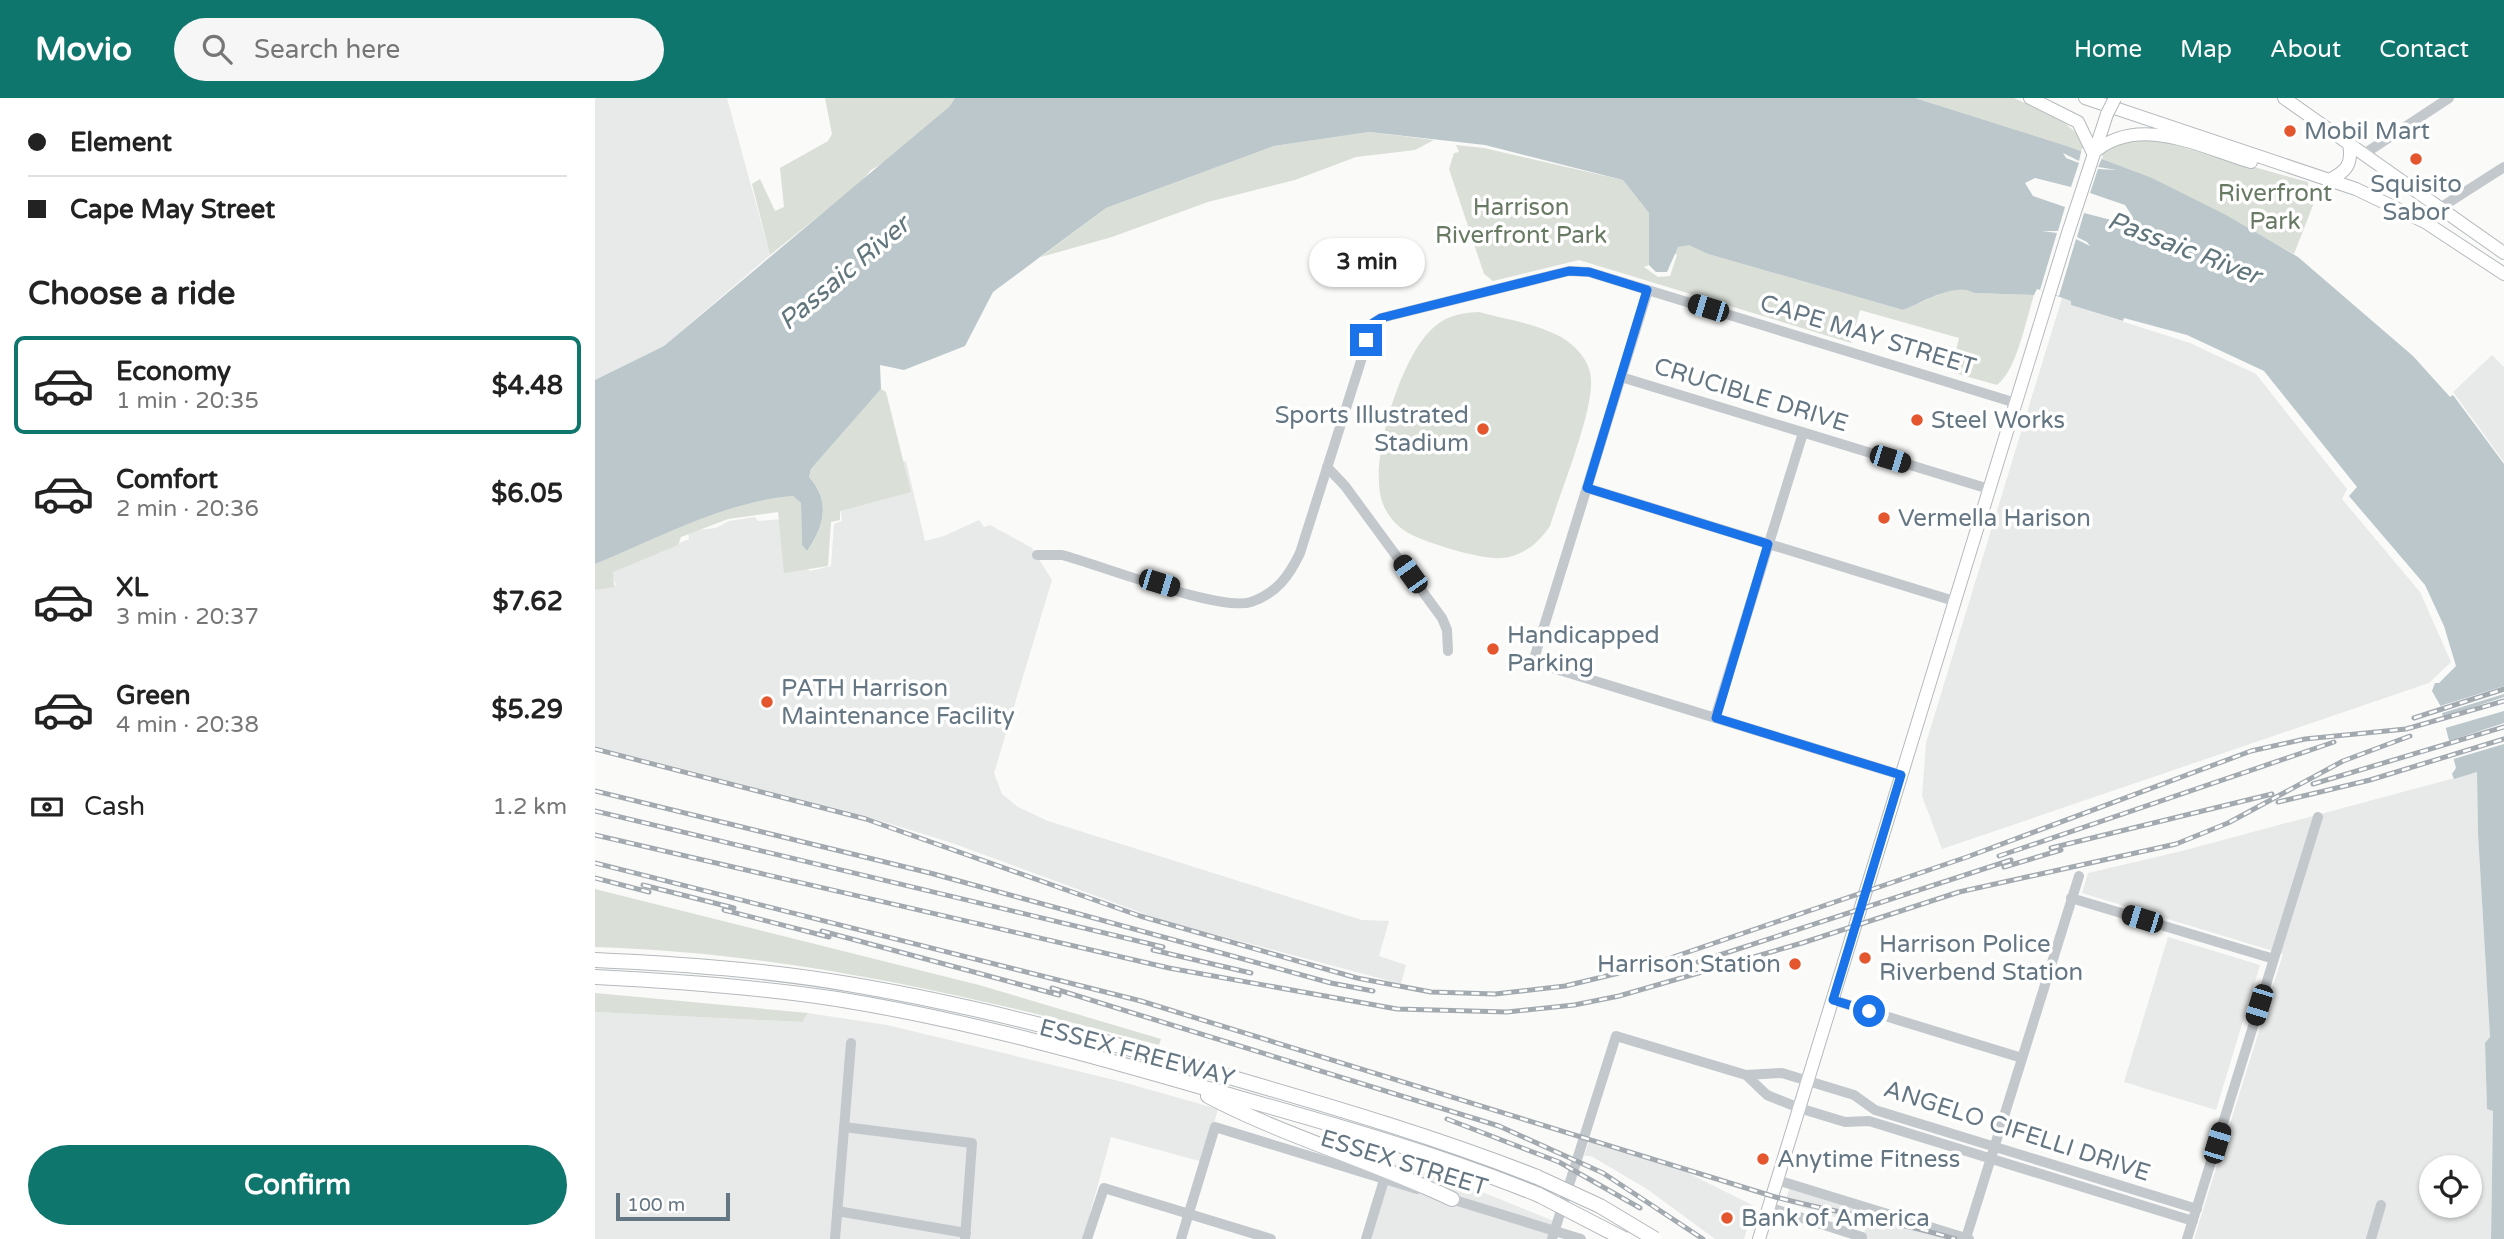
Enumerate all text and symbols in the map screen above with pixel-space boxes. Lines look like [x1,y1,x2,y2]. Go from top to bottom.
search box [174,18,664,81]
text: Movio [35,30,132,69]
icon: search [198,30,236,68]
text: Search here [254,34,400,65]
text: Home [2074,35,2142,64]
text: Map [2180,35,2232,64]
text: About [2270,35,2341,64]
text: Contact [2379,35,2469,64]
place label: Mobil Mart [2304,117,2430,146]
marker: Mobil Mart [2282,123,2298,139]
text: Element [70,127,172,158]
marker: Squisito Sabor [2408,151,2424,167]
place label: Squisito Sabor [2370,170,2462,227]
park label: Riverfront Park [2218,179,2332,236]
park label: Harrison Riverfront Park [1435,193,1607,250]
text: Cape May Street [70,194,275,225]
water label: Passaic River [2103,205,2268,292]
water label: Passaic River [772,207,918,337]
callout: 3 min [1308,238,1424,288]
text: 3 min [1336,248,1398,276]
text: Choose a ride [28,275,235,313]
street label: CAPE MAY STREET [1756,288,1980,382]
car [1685,292,1732,324]
route end [1350,324,1382,356]
street label: CRUCIBLE DRIVE [1650,352,1852,438]
icon: car [32,354,95,417]
text: Economy [116,356,231,387]
text: $4.48 [492,370,563,401]
text: 1 min · 20:35 [116,387,259,415]
place label: Sports Illustrated Stadium [1275,401,1469,458]
place label: Steel Works [1931,406,2065,435]
marker: Steel Works [1909,412,1925,428]
marker: Sports Illustrated Stadium [1475,421,1491,437]
car [1867,443,1914,475]
icon: car [32,462,95,525]
text: Comfort [116,464,218,495]
text: $6.05 [491,478,563,509]
text: 2 min · 20:36 [116,495,259,523]
place label: Vermella Harison [1898,504,2091,533]
marker: Vermella Harison [1876,510,1892,526]
car [1390,551,1431,597]
car [1136,567,1183,599]
icon: car [32,570,95,633]
text: XL [116,572,148,603]
text: $7.62 [493,586,563,617]
text: 3 min · 20:37 [116,603,259,631]
place label: Handicapped Parking [1507,621,1660,678]
marker: Handicapped Parking [1485,641,1501,657]
place label: PATH Harrison Maintenance Facility [781,674,1015,731]
icon: car [32,678,95,741]
text: Green [116,680,191,711]
text: $5.29 [491,694,563,725]
marker: PATH Harrison Maintenance Facility [759,694,775,710]
text: 4 min · 20:38 [116,711,259,739]
icon: cash [28,788,66,826]
text: Cash [84,791,145,822]
text: 1.2 km [493,793,567,821]
car [2119,903,2166,935]
place label: Harrison Police Riverbend Station [1879,930,2083,987]
place label: Harrison Station [1597,950,1781,979]
marker: Harrison Police Riverbend Station [1857,950,1873,966]
marker: Harrison Station [1787,956,1803,972]
car [2243,982,2276,1028]
route start [1853,995,1885,1027]
street label: ESSEX FREEWAY [1036,1013,1238,1093]
street label: ANGELO CIFELLI DRIVE [1880,1074,2154,1188]
car [2201,1120,2234,1166]
street label: ESSEX STREET [1317,1124,1491,1202]
button: Confirm [28,1145,567,1225]
place label: Anytime Fitness [1777,1145,1960,1174]
marker: Anytime Fitness [1755,1151,1771,1167]
map controls [2419,1155,2482,1218]
button: locate [2419,1155,2482,1218]
scale bar [616,1190,730,1222]
text: 100 m [627,1194,685,1216]
place label: Bank of America [1741,1204,1930,1233]
marker: Bank of America [1719,1210,1735,1226]

